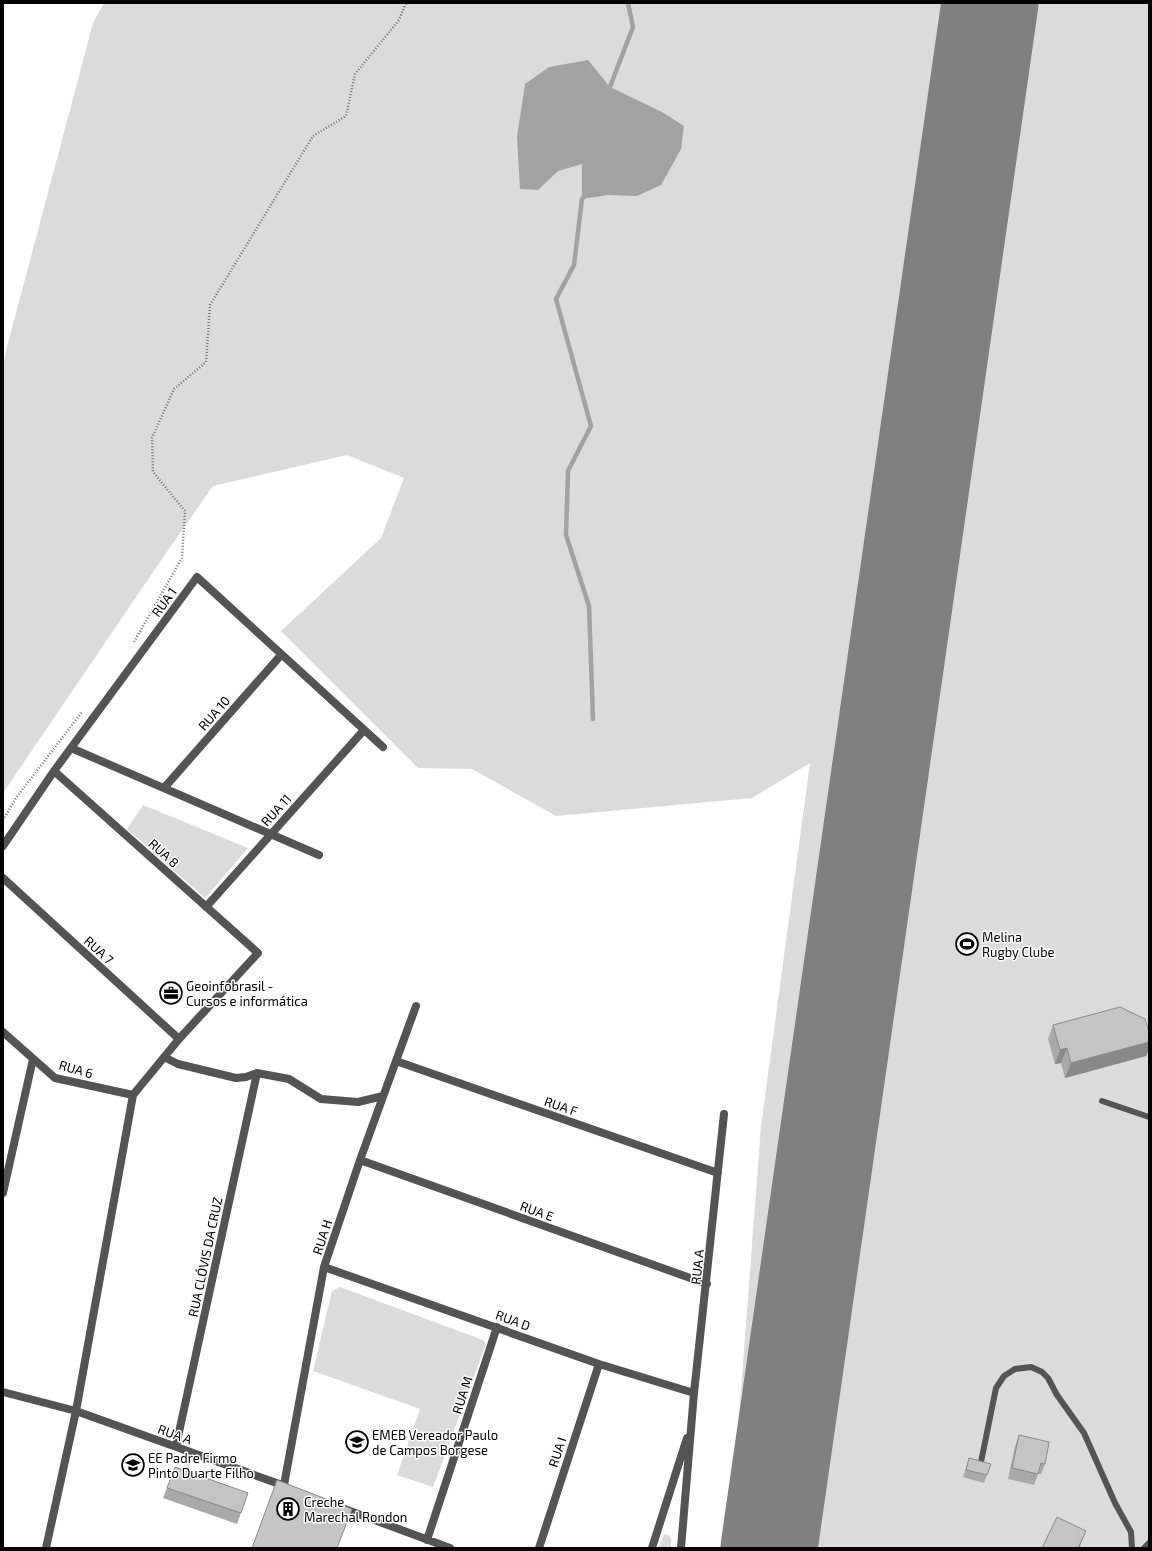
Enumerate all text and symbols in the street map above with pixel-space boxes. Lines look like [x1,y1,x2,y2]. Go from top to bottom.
street label: RUA 1 [148,584,180,620]
street label: RUA 10 [195,693,233,733]
street label: RUA 11 [257,791,295,829]
street label: RUA 8 [146,835,182,871]
place label: Melina Rugby Clube [982,929,1055,960]
sports icon: Melina Rugby Clube [954,931,980,957]
street label: RUA 7 [81,933,117,968]
place label: Geoinfobrasil - Cursos e informática [186,978,308,1009]
office icon: Geoinfobrasil - Cursos e informática [158,980,184,1006]
street label: RUA 6 [57,1057,95,1081]
street label: RUA F [542,1093,580,1119]
street label: RUA CLÓVIS DA CRUZ [184,1195,226,1318]
street label: RUA E [518,1198,556,1224]
street label: RUA H [309,1217,335,1257]
street label: RUA A [687,1249,707,1285]
street label: RUA D [493,1306,533,1334]
street label: RUA M [448,1374,476,1416]
street label: RUA A [156,1420,194,1448]
place label: EMEB Vereador Paulo de Campos Borgese [372,1427,498,1458]
school or university icon: EMEB Vereador Paulo de Campos Borgese [344,1429,370,1455]
street label: RUA I [545,1435,569,1469]
place label: EE Padre Firmo Pinto Duarte Filho [148,1450,254,1481]
school or university icon: EE Padre Firmo Pinto Duarte Filho [120,1452,146,1478]
place label: Creche Marechal Rondon [304,1494,407,1525]
building icon: Creche Marechal Rondon [275,1496,301,1522]

